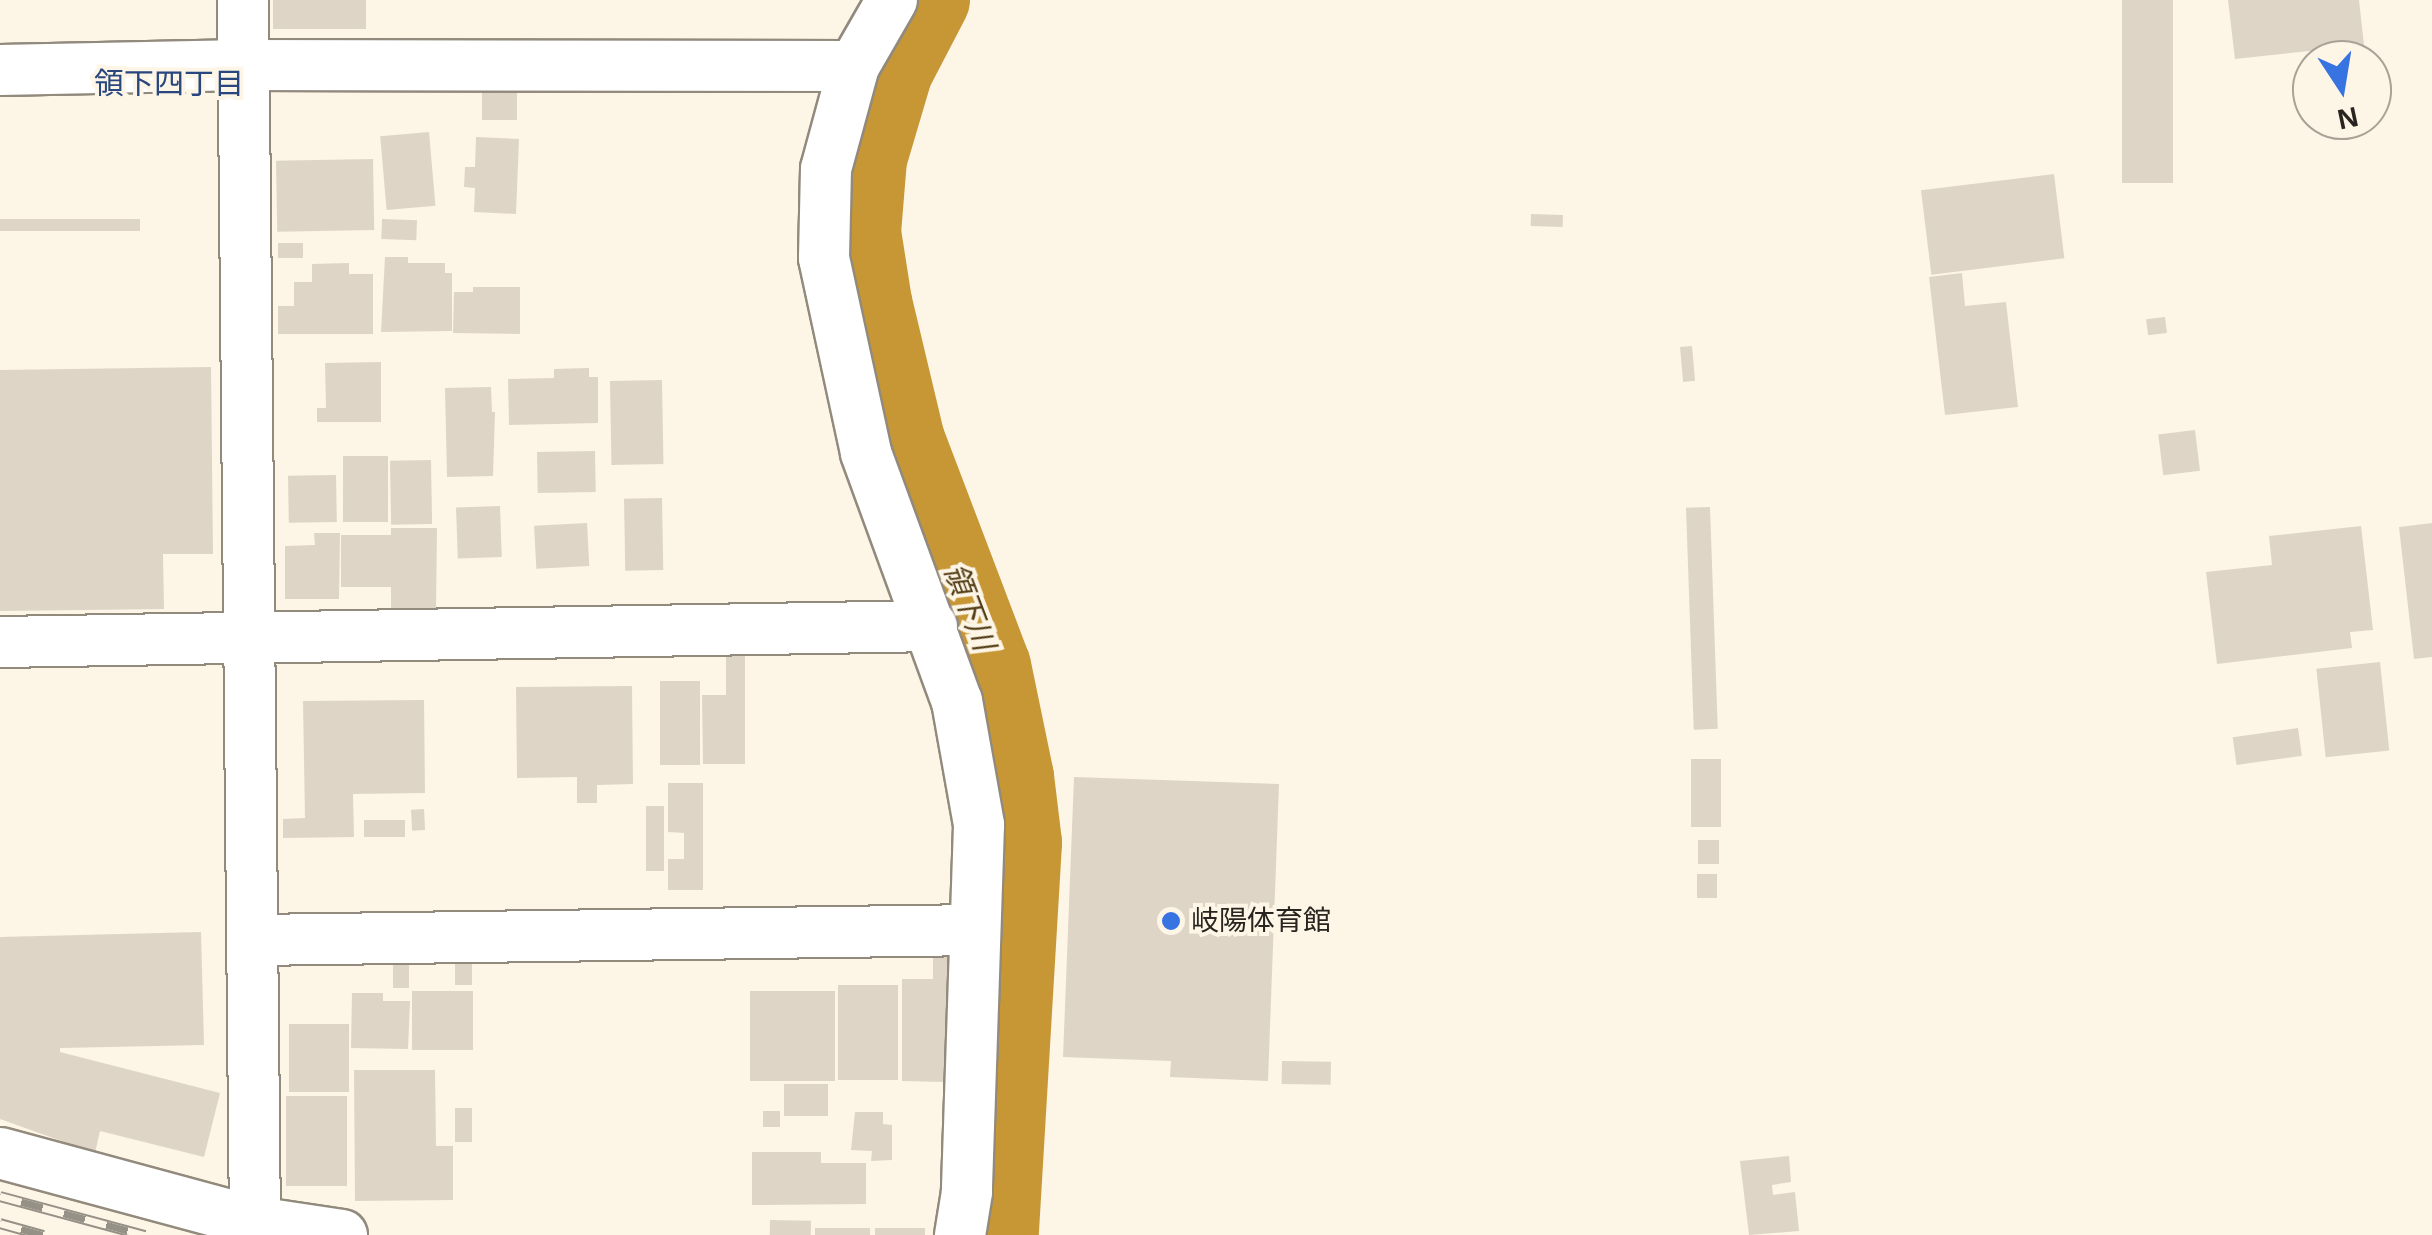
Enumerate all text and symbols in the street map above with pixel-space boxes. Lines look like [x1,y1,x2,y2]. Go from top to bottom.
north arrow [2292,40,2392,140]
district label: 領下四丁目 [94,66,244,102]
text: N [2335,101,2361,135]
water label: 領下川 [936,559,1002,655]
place label: 岐陽体育館 [1191,904,1331,938]
marker: 岐陽体育館 [1160,910,1182,932]

